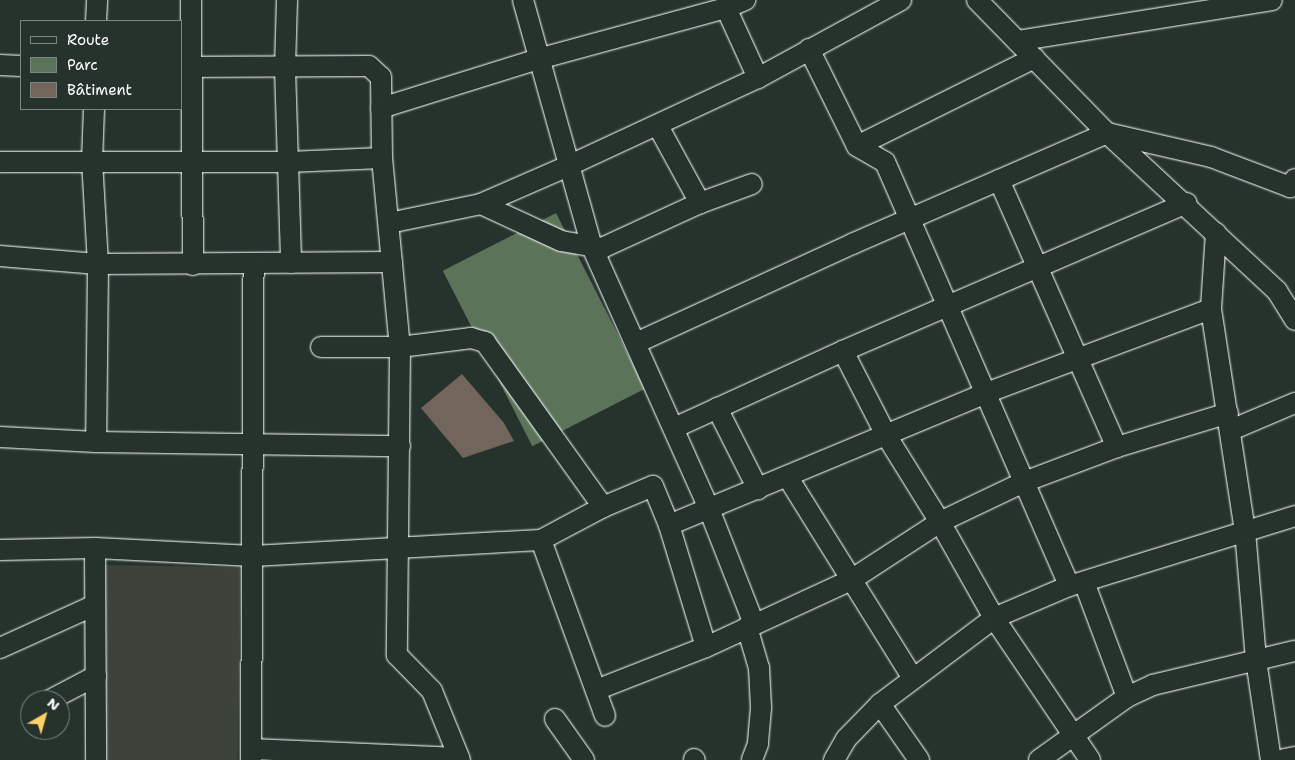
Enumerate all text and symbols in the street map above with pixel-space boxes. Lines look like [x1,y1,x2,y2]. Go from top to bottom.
legend [20,20,182,110]
text: Route [67,30,109,50]
text: Parc [67,55,98,75]
text: Bâtiment [67,80,132,100]
north arrow [20,690,70,740]
text: N [44,693,64,714]

